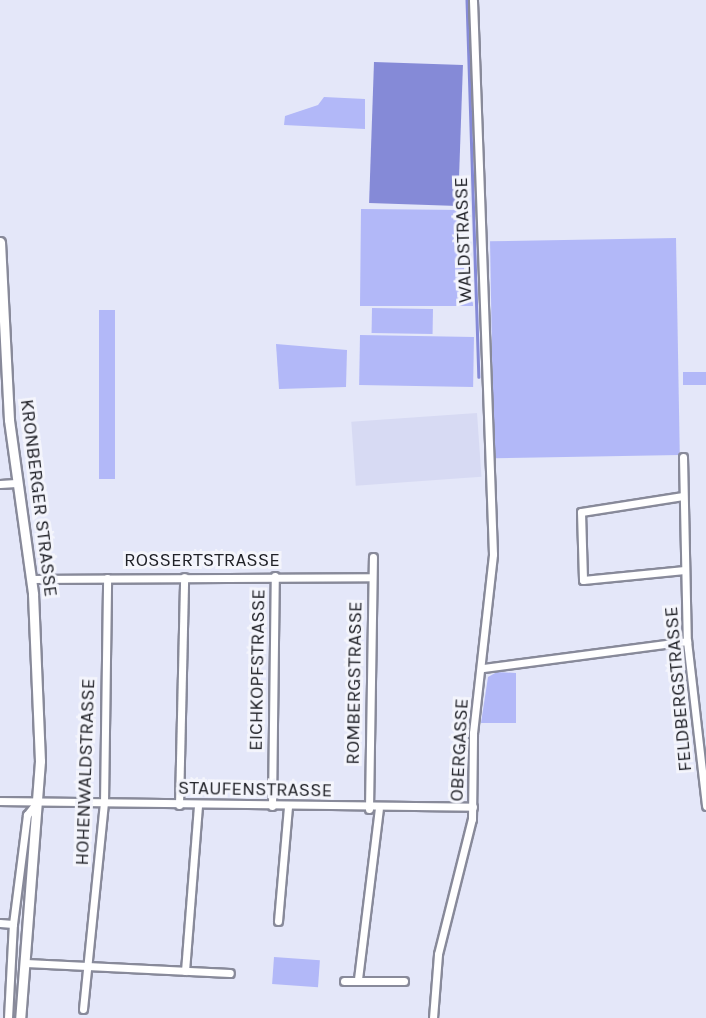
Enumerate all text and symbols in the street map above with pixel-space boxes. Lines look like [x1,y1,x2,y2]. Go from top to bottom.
street label: WALDSTRASSE [450,177,478,303]
street label: KRONBERGER STRASSE [15,398,61,598]
street label: ROSSERTSTRASSE [124,550,280,572]
street label: EICHKOPFSTRASSE [245,589,271,751]
street label: ROMBERGSTRASSE [342,601,368,765]
street label: FELDBERGSTRASSE [660,606,698,772]
street label: HOHENWALDSTRASSE [71,678,101,866]
street label: OBERGASSE [446,698,474,802]
street label: STAUFENSTRASSE [178,777,332,803]

